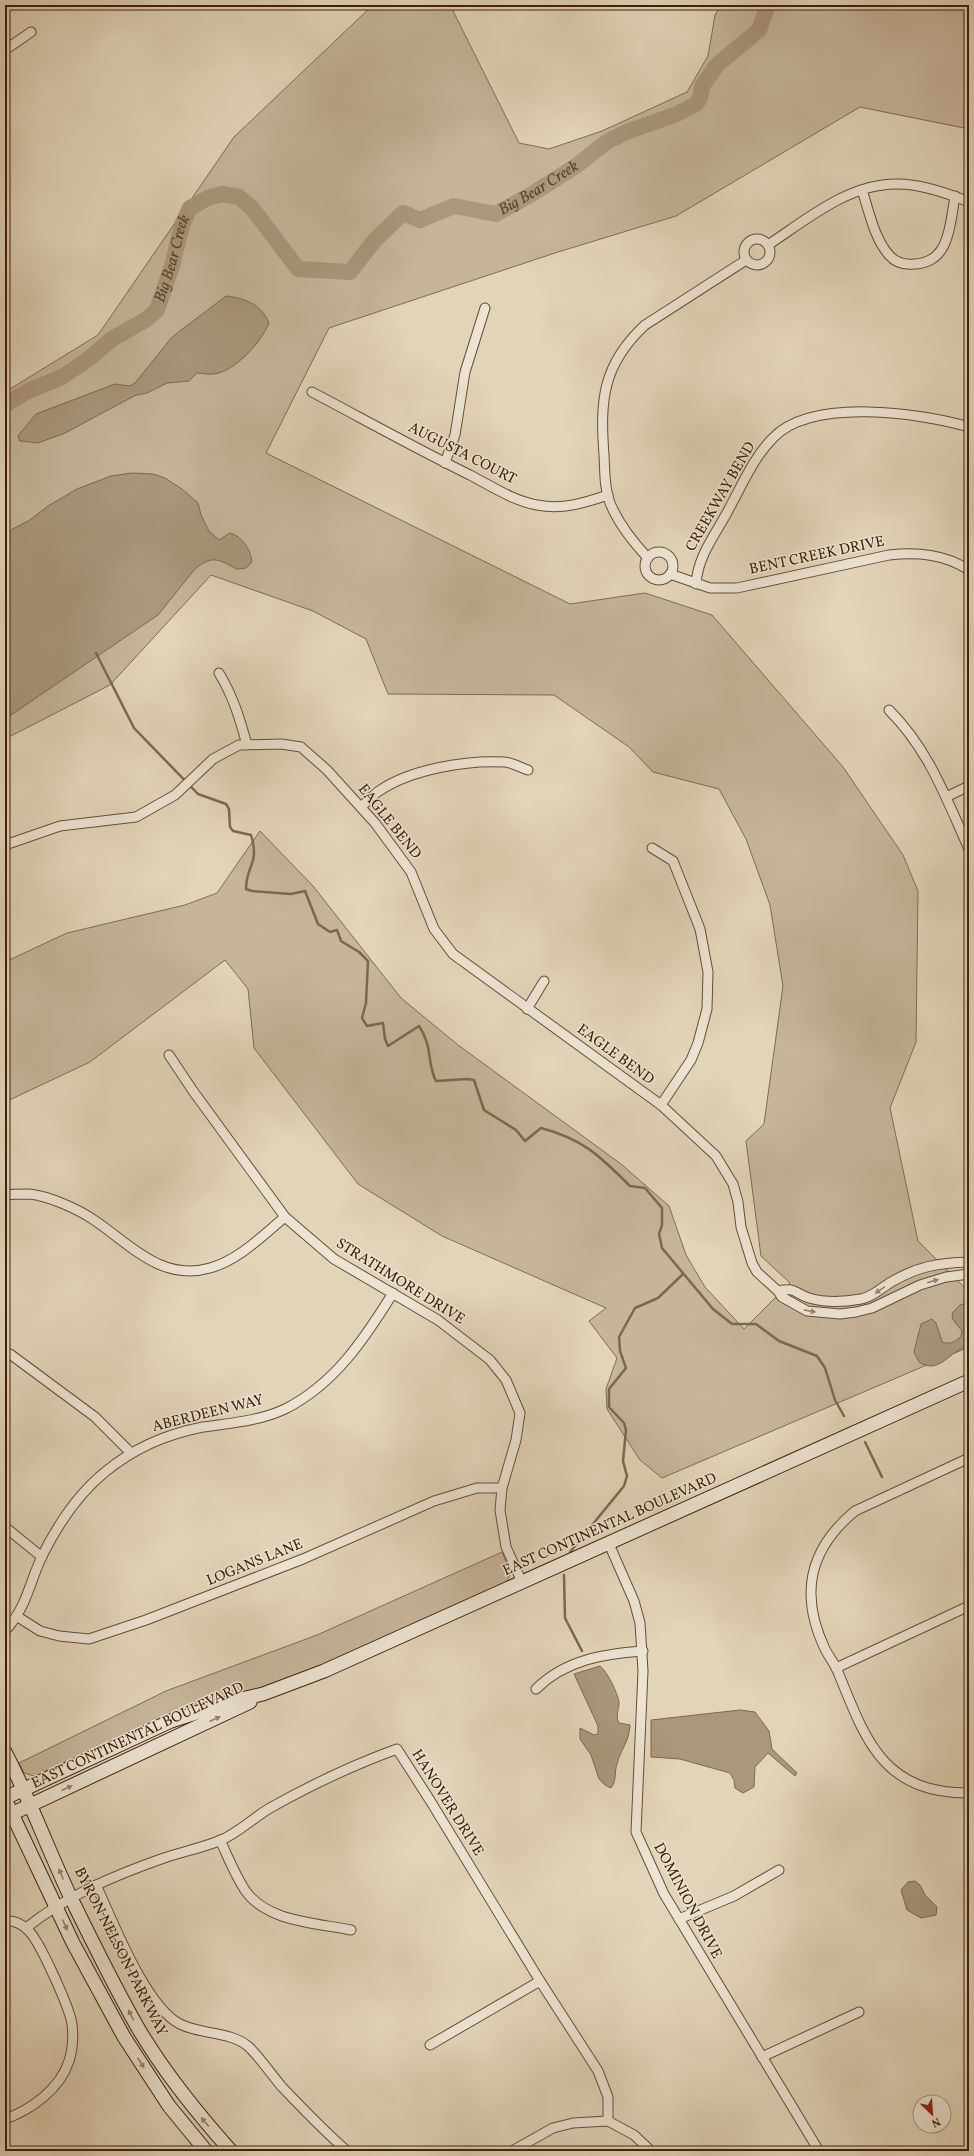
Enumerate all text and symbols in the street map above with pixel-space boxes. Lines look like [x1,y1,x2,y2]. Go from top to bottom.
water label: Big Bear Creek [495,156,584,221]
water label: Big Bear Creek [149,211,197,306]
street label: AUGUSTA COURT [404,418,520,490]
street label: CREEKWAY BEND [681,438,761,556]
street label: BENT CREEK DRIVE [747,531,887,581]
street label: EAGLE BEND [352,780,426,864]
street label: EAGLE BEND [572,1020,658,1090]
street label: STRATHMORE DRIVE [331,1234,469,1330]
one-way arrow [927,1278,939,1284]
one-way arrow [875,1286,886,1294]
one-way arrow [804,1308,816,1314]
street label: ABERDEEN WAY [150,1390,266,1438]
street label: EAST CONTINENTAL BOULEVARD [500,1468,720,1582]
street label: LOGANS LANE [204,1534,306,1592]
street label: EAST CONTINENTAL BOULEVARD [28,1677,248,1795]
one-way arrow [209,1716,220,1722]
street label: HANOVER DRIVE [406,1746,488,1860]
one-way arrow [61,1785,72,1791]
street label: DOMINION DRIVE [648,1839,726,1963]
street label: BYRON NELSON PARKWAY [68,1864,172,2041]
one-way arrow [58,1868,64,1879]
one-way arrow [62,1919,68,1930]
one-way arrow [128,2009,135,2021]
one-way arrow [137,2057,144,2069]
north arrow [912,2094,952,2134]
text: N [929,2113,942,2130]
one-way arrow [201,2116,210,2127]

